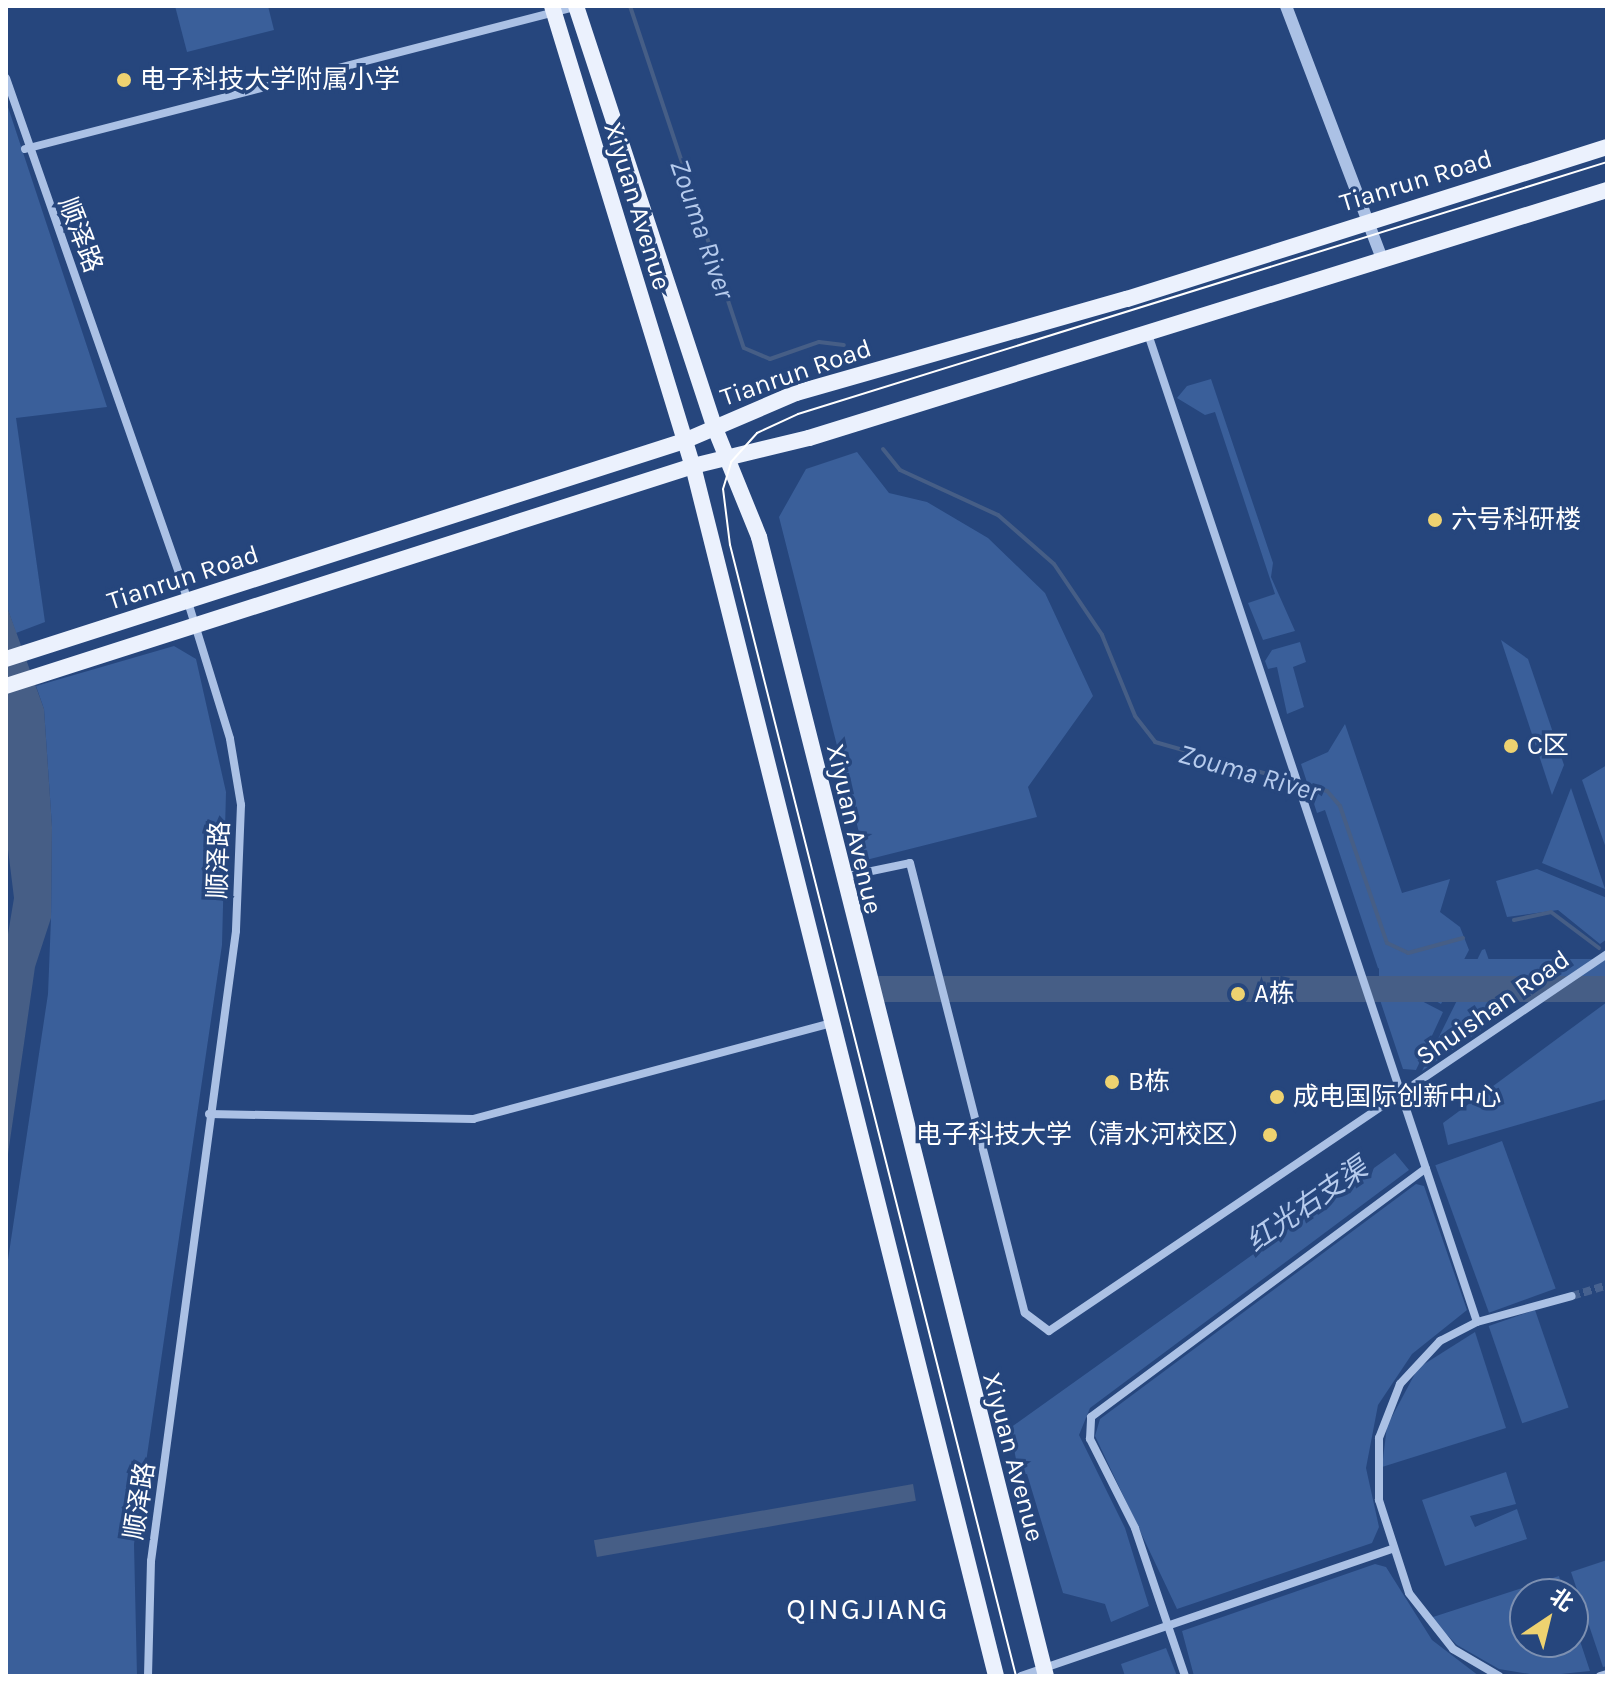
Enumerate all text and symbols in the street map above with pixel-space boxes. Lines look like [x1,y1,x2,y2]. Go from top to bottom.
place label: 电子科技大学附属小学 [140,64,400,96]
marker: 电子科技大学附属小学 [115,71,133,89]
street label: Xiyuan Avenue [597,118,677,294]
street label: Tianrun Road [1336,143,1496,219]
water label: Zouma River [662,155,742,303]
street label: 顺泽路 [51,193,109,277]
street label: Tianrun Road [716,333,876,413]
place label: 六号科研楼 [1451,504,1581,536]
marker: 六号科研楼 [1426,511,1444,529]
street label: Tianrun Road [103,539,263,617]
place label: C区 [1527,730,1569,762]
water label: Zouma River [1174,737,1324,809]
marker: C区 [1502,737,1520,755]
street label: Xiyuan Avenue [819,741,889,917]
street label: 顺泽路 [202,820,236,900]
street label: Shuishan Road [1410,944,1576,1072]
place label: A栋 [1254,978,1295,1010]
marker: A栋 [1229,985,1247,1003]
place label: B栋 [1128,1066,1170,1098]
marker: B栋 [1103,1073,1121,1091]
place label: 成电国际创新中心 [1293,1081,1501,1113]
marker: 成电国际创新中心 [1268,1088,1286,1106]
place label: 电子科技大学（清水河校区） [916,1119,1254,1151]
marker: 电子科技大学（清水河校区） [1261,1126,1279,1144]
water label: 红光右支渠 [1240,1151,1374,1259]
street label: Xiyuan Avenue [975,1369,1051,1545]
street label: 顺泽路 [118,1460,162,1542]
north arrow [1509,1578,1589,1658]
text: 北 [1545,1583,1578,1617]
district label: QINGJIANG [786,1591,950,1627]

